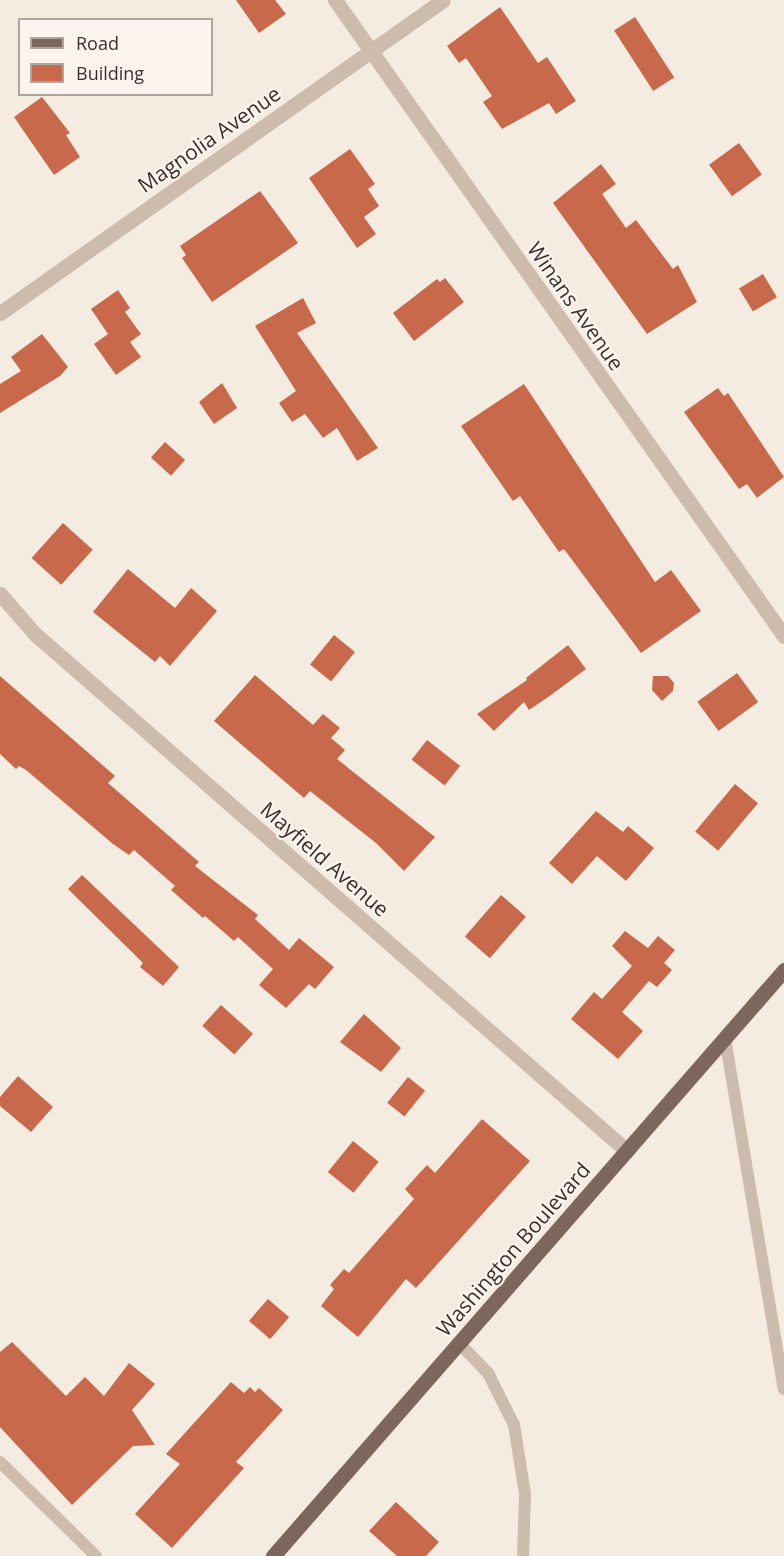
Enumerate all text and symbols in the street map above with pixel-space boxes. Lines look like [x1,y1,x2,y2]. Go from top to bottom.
legend [18,18,213,96]
text: Road [76,31,119,55]
text: Building [76,61,144,85]
street label: Magnolia Avenue [133,80,285,198]
street label: Winans Avenue [522,237,630,375]
street label: Mayfield Avenue [256,796,394,922]
street label: Washington Boulevard [431,1157,595,1341]

